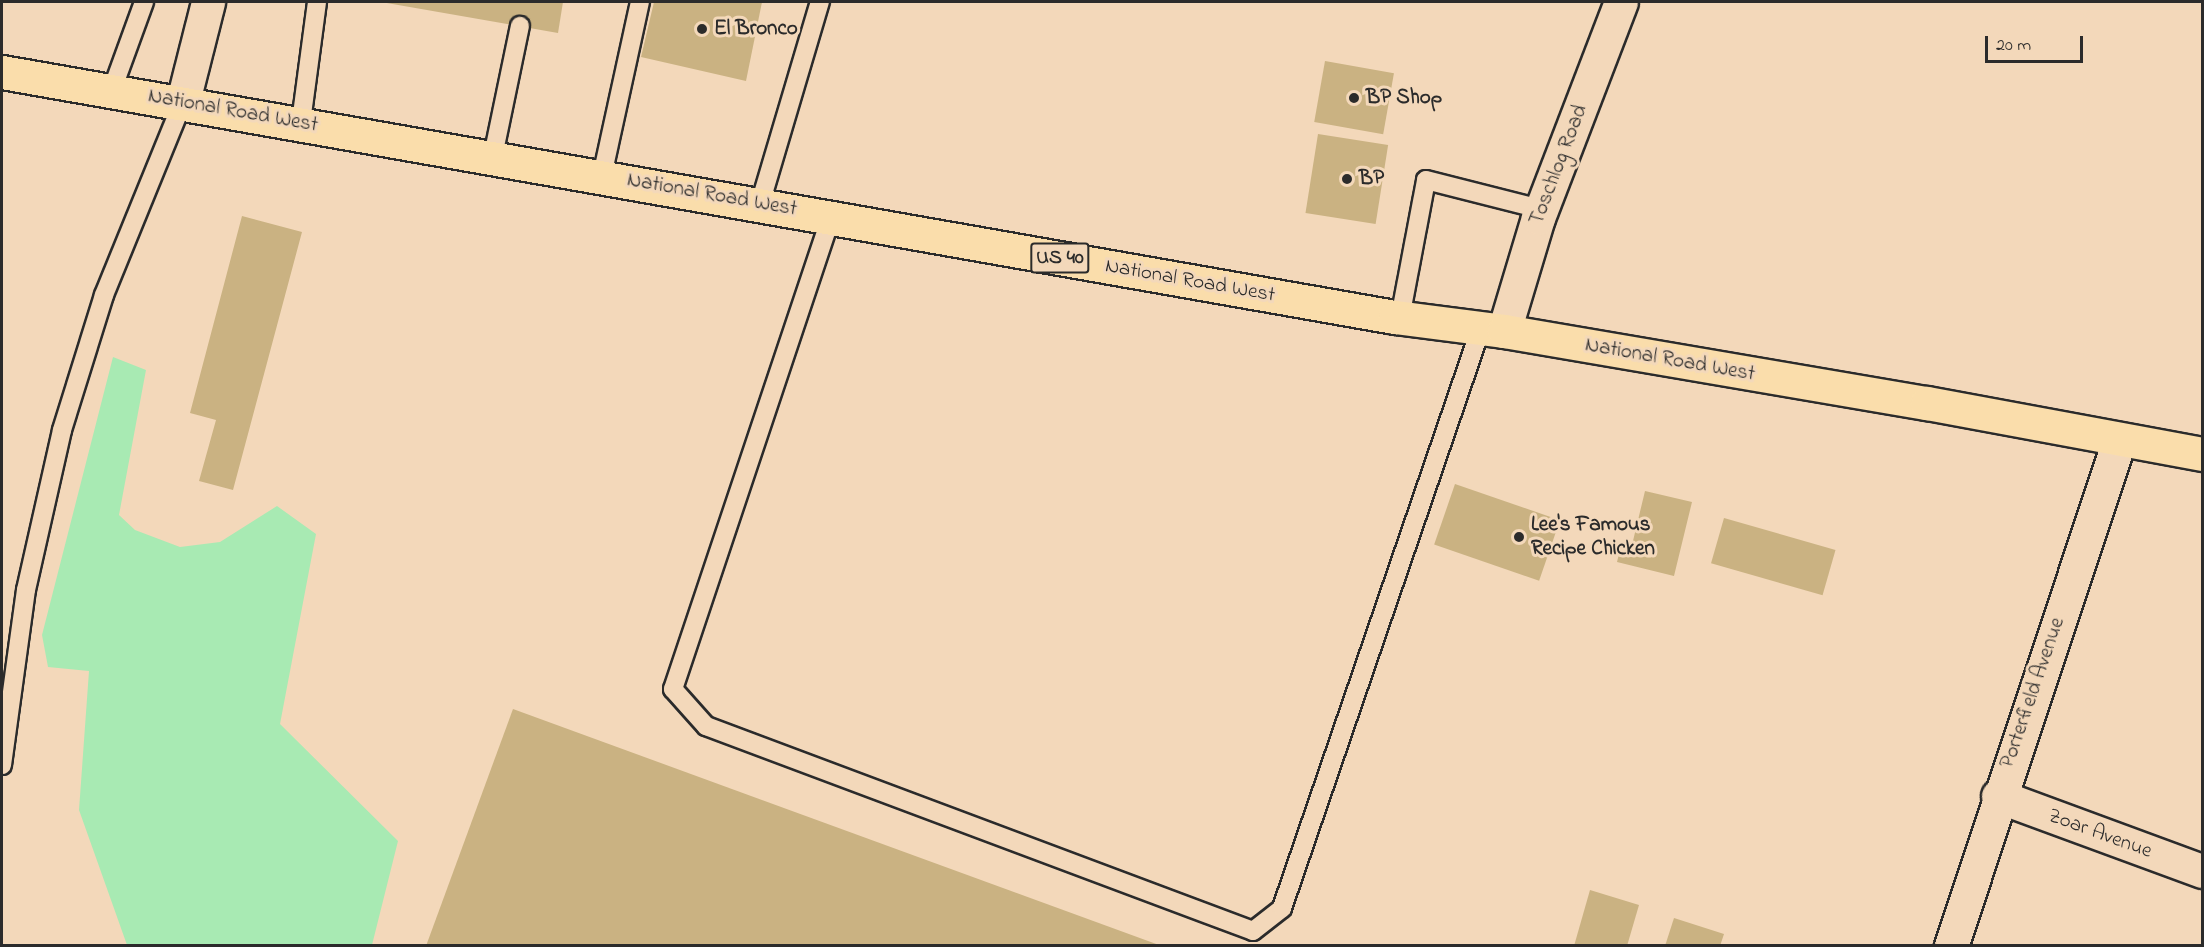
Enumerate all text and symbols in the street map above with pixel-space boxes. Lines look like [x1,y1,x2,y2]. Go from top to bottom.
place label: El Bronco [714,16,798,42]
marker: El Bronco [695,22,709,36]
scale bar [1988,24,2086,62]
text: 20 m [1996,33,2031,59]
street label: National Road West [146,84,320,138]
place label: BP Shop [1366,85,1442,111]
marker: BP Shop [1347,91,1361,105]
street label: Toschlog Road [1524,101,1594,229]
place label: BP [1359,166,1384,192]
street label: National Road West [625,168,799,222]
marker: BP [1340,172,1354,186]
road number: US 40 [1030,241,1090,275]
street label: National Road West [1103,254,1277,308]
street label: National Road West [1583,333,1757,387]
place label: Lee's Famous Recipe Chicken [1531,512,1655,562]
marker: Lee's Famous Recipe Chicken [1512,530,1526,544]
street label: Porterfield Avenue [1995,614,2071,772]
street label: Zoar Avenue [2045,804,2155,864]

